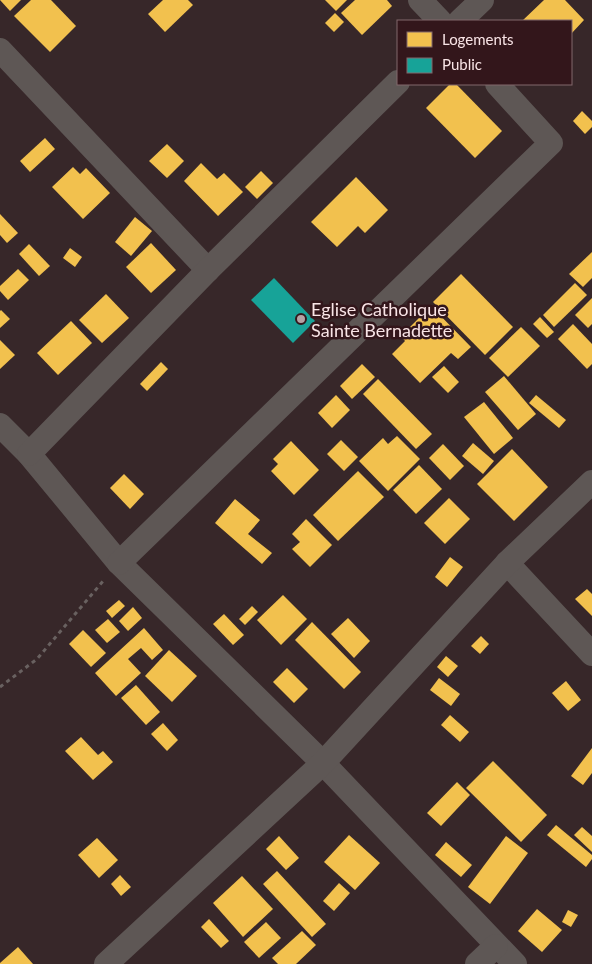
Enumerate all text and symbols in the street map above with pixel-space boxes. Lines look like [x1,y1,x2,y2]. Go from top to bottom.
legend [397,20,572,85]
text: Logements [442,30,514,48]
text: Public [442,55,482,73]
place label: Eglise Catholique Sainte Bernadette [311,298,452,341]
marker: Eglise Catholique Sainte Bernadette [295,313,307,325]

